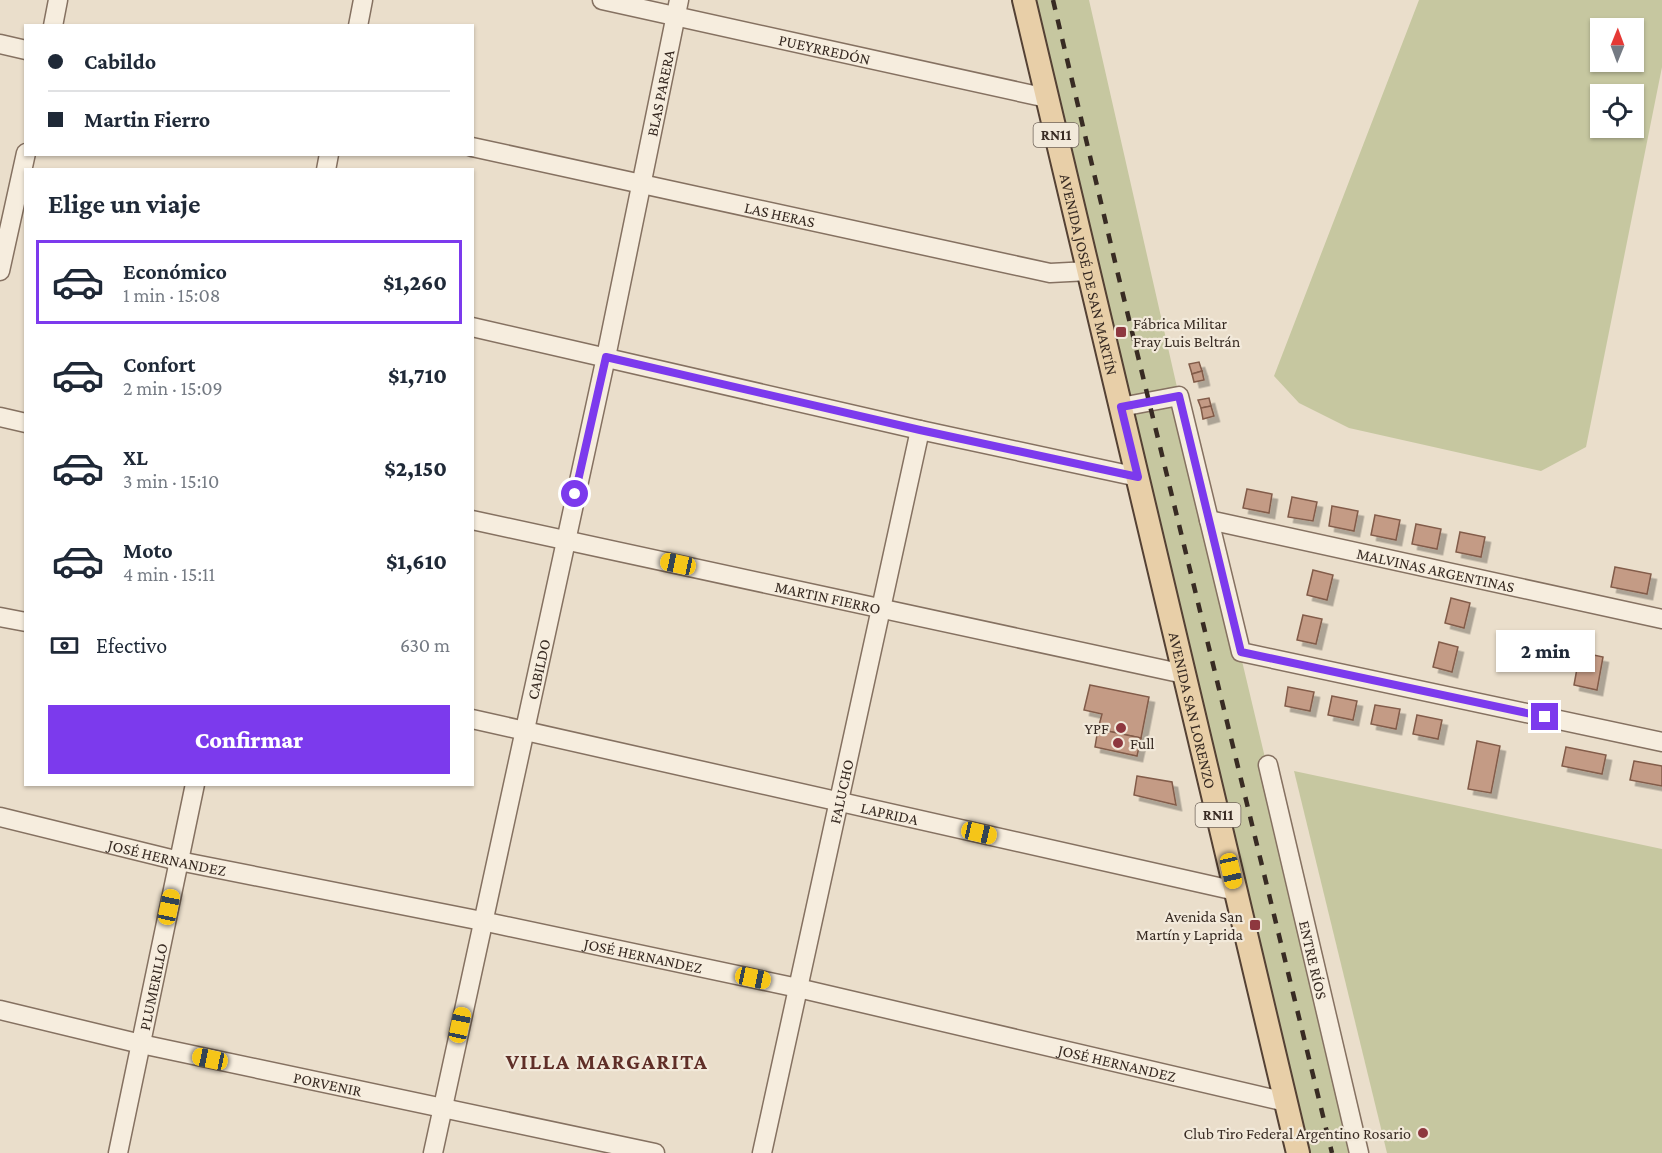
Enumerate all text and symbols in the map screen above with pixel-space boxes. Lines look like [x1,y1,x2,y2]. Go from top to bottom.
north arrow [1590,18,1644,72]
map controls [1590,18,1644,138]
street label: PUEYRREDÓN [777,31,872,68]
street label: BLAS PARERA [643,48,678,138]
text: Cabildo [84,49,156,74]
button: locate [1590,84,1644,138]
text: Martin Fierro [84,107,210,132]
road number: RN11 [1034,123,1078,147]
street label: AVENIDA JOSÉ DE SAN MARTÍN [1057,172,1121,377]
text: Elige un viaje [48,189,201,219]
street label: LAS HERAS [743,199,816,231]
icon: car [51,255,105,309]
text: Económico [123,259,227,284]
text: $1,260 [383,270,447,295]
text: 1 min · 15:08 [123,284,220,306]
place label: Fábrica Militar Fray Luis Beltrán [1133,315,1241,351]
marker: Fábrica Militar Fray Luis Beltrán [1114,325,1128,339]
icon: car [51,348,105,402]
text: Confort [123,352,196,377]
text: $1,710 [388,363,447,388]
text: 2 min · 15:09 [123,377,223,399]
icon: car [51,441,105,495]
text: XL [123,445,148,470]
text: $2,150 [384,456,447,481]
text: 3 min · 15:10 [123,470,219,492]
route start [561,480,588,507]
icon: car [51,534,105,588]
text: Moto [123,538,173,563]
street label: MALVINAS ARGENTINAS [1355,545,1516,596]
text: $1,610 [386,549,447,574]
car [659,551,697,577]
text: 4 min · 15:11 [123,563,215,585]
street label: MARTIN FIERRO [773,578,882,617]
icon: cash [48,629,81,662]
street label: AVENIDA SAN LORENZO [1165,630,1219,790]
callout: 2 min [1496,630,1594,672]
text: Efectivo [96,633,167,658]
text: 630 m [400,634,450,656]
street label: CABILDO [524,638,553,701]
text: 2 min [1521,640,1570,662]
route end [1531,703,1558,730]
button: Confirmar [48,705,450,774]
place label: YPF [1085,720,1109,737]
marker: YPF [1114,721,1128,735]
place label: Full [1130,735,1155,752]
marker: Full [1111,736,1125,750]
street label: FALUCHO [826,758,857,825]
street label: LAPRIDA [859,799,921,828]
road number: RN11 [1196,803,1240,827]
car [959,820,999,846]
street label: JOSÉ HERNANDEZ [104,835,228,879]
car [1218,851,1244,891]
car [156,888,182,926]
place label: Avenida San Martín y Laprida [1136,908,1244,944]
marker: Avenida San Martín y Laprida [1248,918,1262,932]
street label: ENTRE RÍOS [1296,919,1331,1001]
street label: JOSÉ HERNANDEZ [580,934,704,976]
street label: PLUMERILLO [136,942,171,1032]
car [734,965,772,991]
car [447,1006,473,1044]
street label: JOSÉ HERNANDEZ [1054,1041,1178,1085]
car [191,1046,229,1072]
district label: VILLA MARGARITA [505,1049,708,1074]
street label: PORVENIR [292,1069,364,1100]
place label: Club Tiro Federal Argentino Rosario [1184,1125,1411,1143]
marker: Club Tiro Federal Argentino Rosario [1416,1126,1430,1140]

